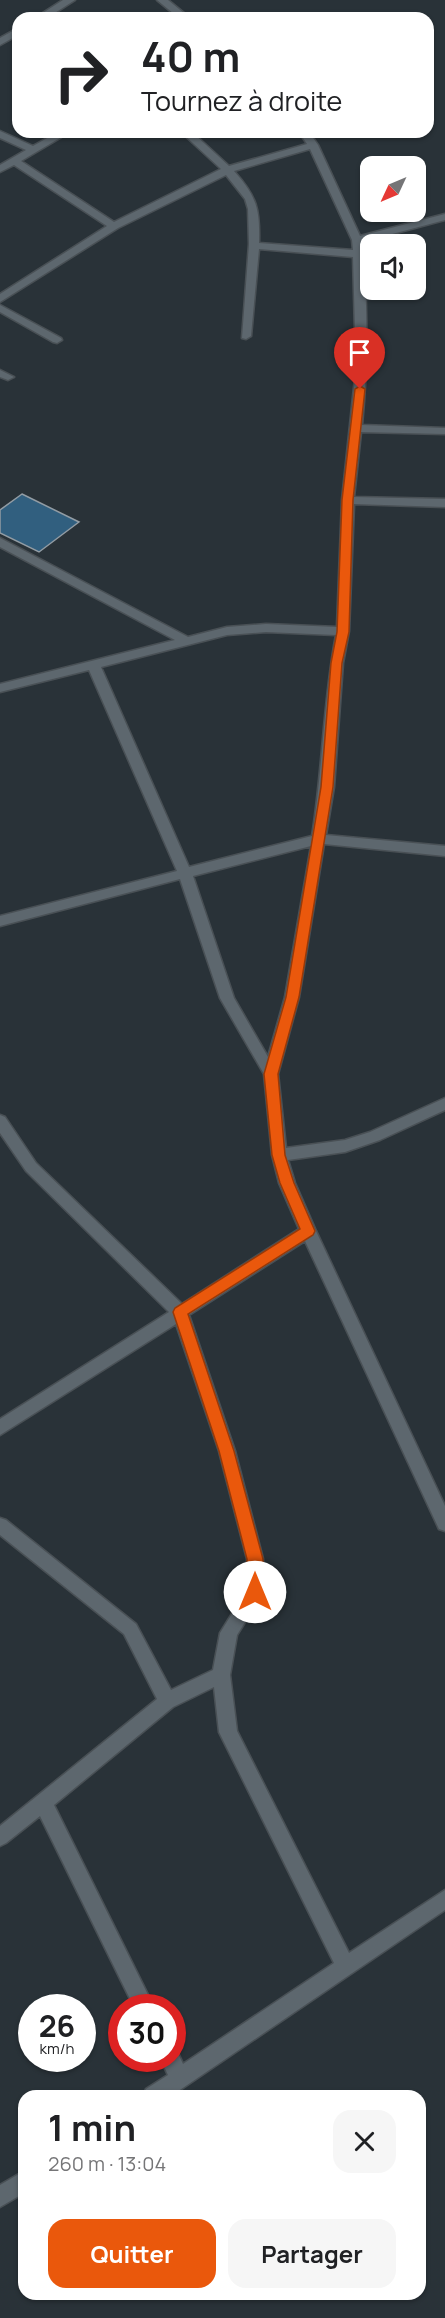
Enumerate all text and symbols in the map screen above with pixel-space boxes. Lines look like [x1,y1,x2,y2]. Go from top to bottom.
text: 40 m [141,27,240,85]
icon: right [42,36,120,114]
text: Tournez à droite [141,82,342,119]
north arrow [360,156,426,222]
map controls [360,156,426,300]
button: sound [360,234,426,300]
pin [334,327,385,389]
icon: arrive [343,336,376,369]
position arrow [223,1560,287,1624]
speed limit sign: 30 [108,1994,186,2072]
text: 26 [39,2005,75,2046]
text: km/h [40,2038,74,2059]
text: 1 min [48,2103,136,2152]
button: close [333,2110,396,2173]
text: 260 m · 13:04 [48,2150,166,2177]
button: Quitter [48,2219,216,2288]
button: Partager [228,2219,396,2288]

